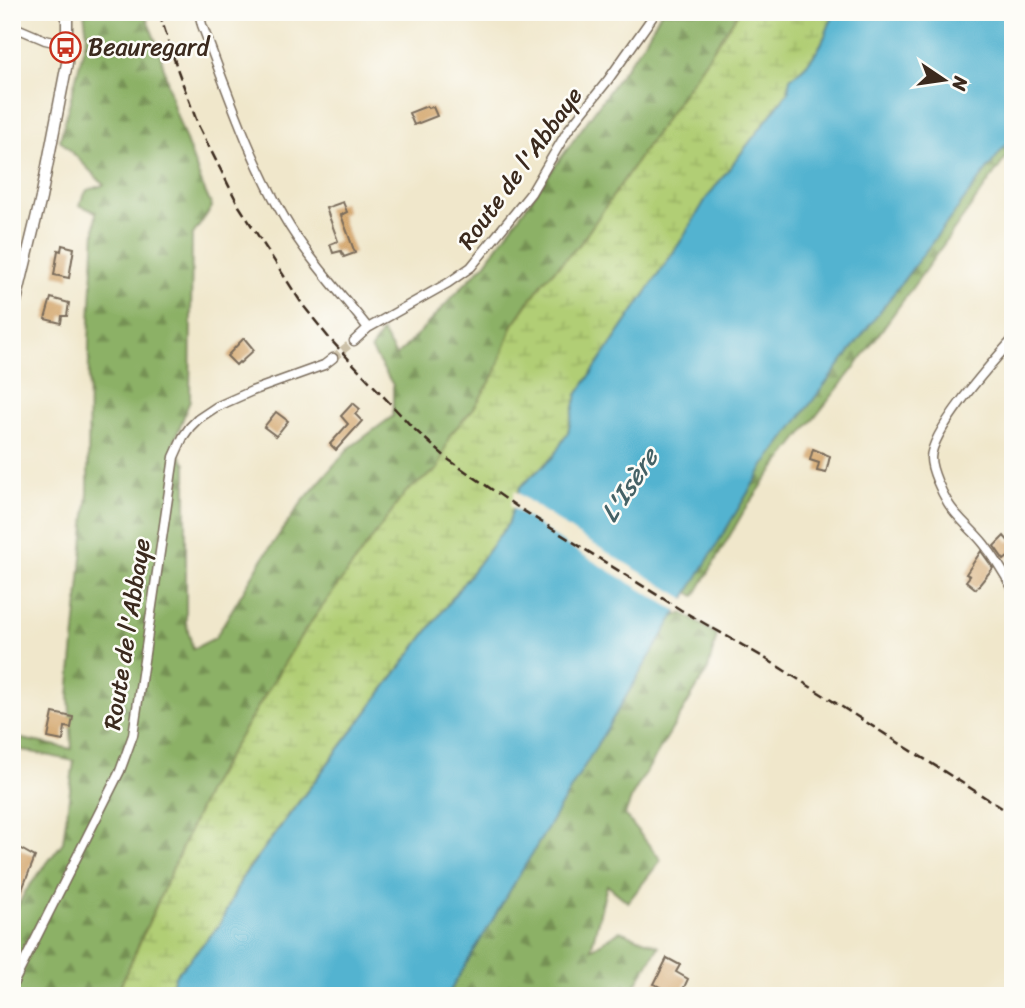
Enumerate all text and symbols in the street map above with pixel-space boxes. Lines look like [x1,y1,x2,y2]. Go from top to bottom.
place label: Beauregard [88,26,212,68]
bus stop icon: Beauregard [48,30,82,64]
north arrow [909,46,979,116]
text: N [942,73,978,95]
street label: Route de l'Abbaye [446,77,594,259]
water label: L'Isère [587,436,672,532]
street label: Route de l'Abbaye [91,535,163,733]

